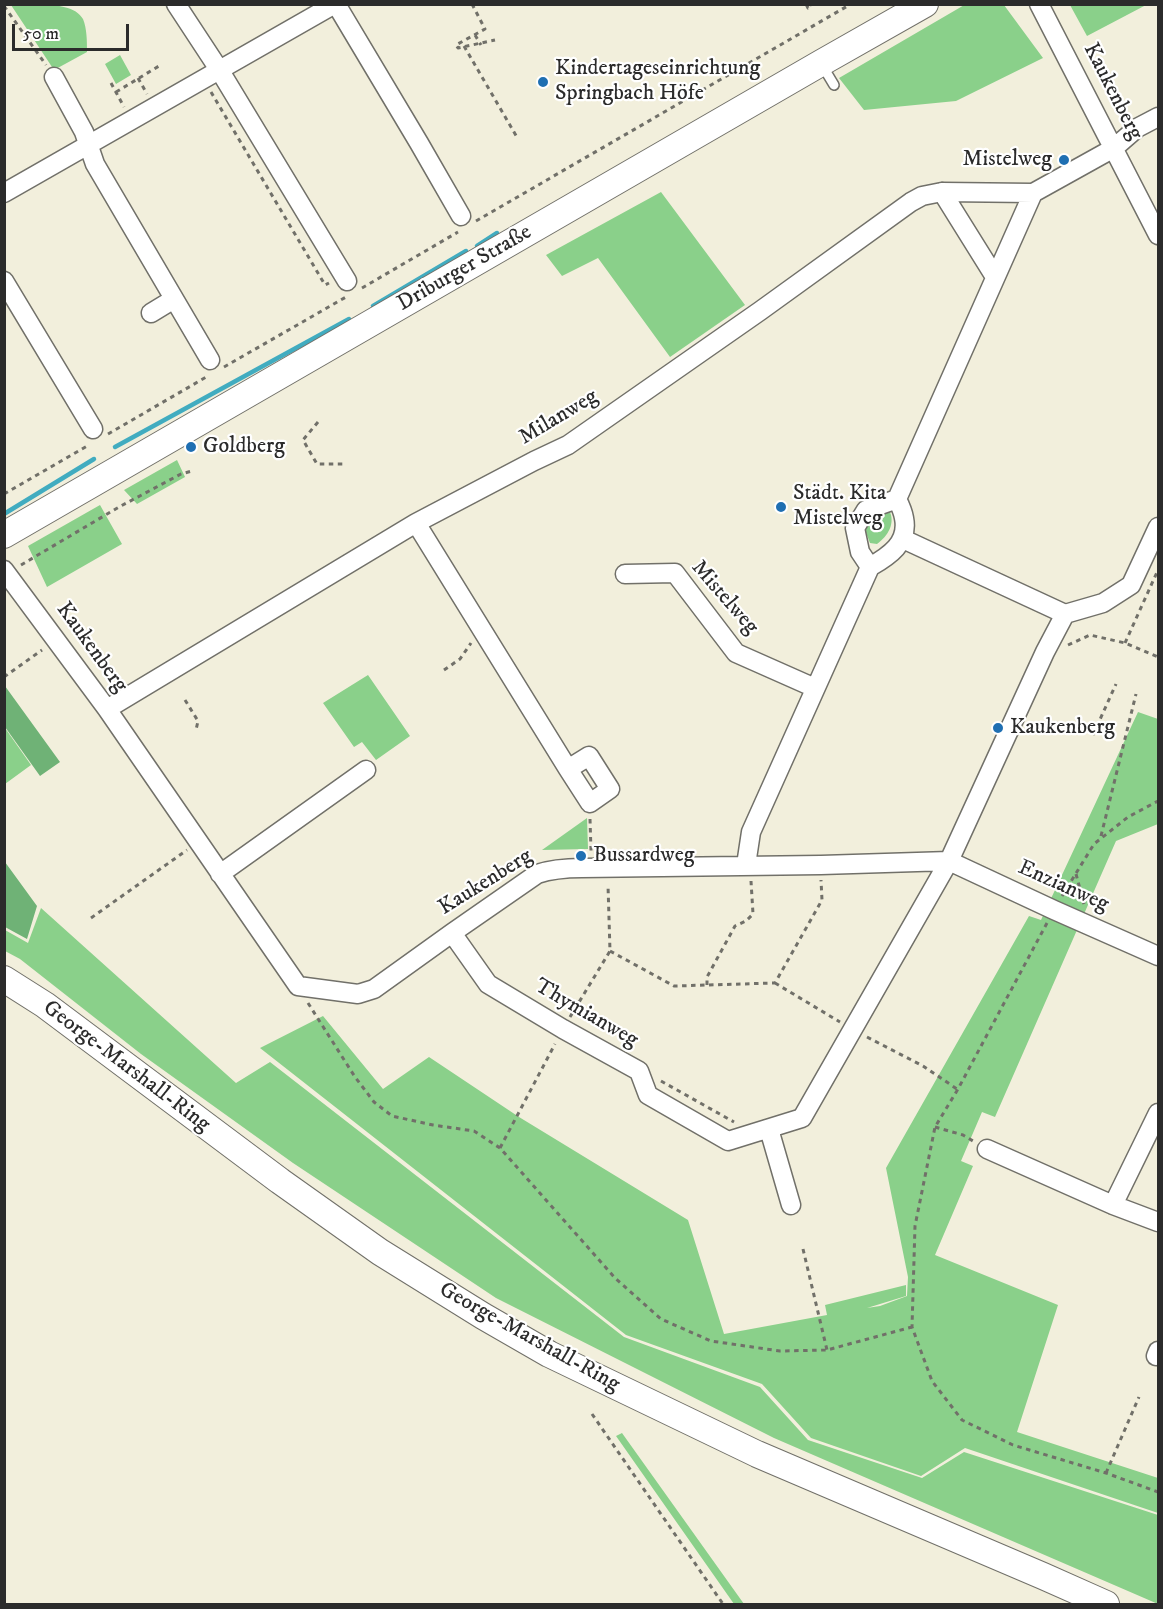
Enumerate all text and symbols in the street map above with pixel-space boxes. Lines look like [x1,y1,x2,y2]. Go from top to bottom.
scale bar [15,12,132,50]
text: 50 m [23,23,59,45]
street label: Kaukenberg [1076,39,1148,145]
place label: Kindertageseinrichtung Springbach Höfe [555,56,760,107]
marker: Kindertageseinrichtung Springbach Höfe [536,75,550,89]
place label: Mistelweg [962,147,1052,173]
marker: Mistelweg [1057,153,1071,167]
street label: Driburger Straße [393,220,537,318]
street label: Milanweg [515,384,603,452]
place label: Goldberg [203,434,285,460]
marker: Goldberg [184,440,198,454]
place label: Städt. Kita Mistelweg [793,481,886,532]
marker: Städt. Kita Mistelweg [774,500,788,514]
street label: Mistelweg [685,556,763,640]
street label: Kaukenberg [49,598,133,698]
place label: Kaukenberg [1010,715,1115,741]
marker: Kaukenberg [991,721,1005,735]
place label: Bussardweg [593,843,694,869]
street label: Kaukenberg [434,844,538,922]
marker: Bussardweg [574,849,588,863]
street label: Enzianweg [1013,855,1113,919]
street label: Thymianweg [529,974,643,1054]
street label: George-Marshall-Ring [37,996,215,1138]
street label: George-Marshall-Ring [434,1277,624,1399]

